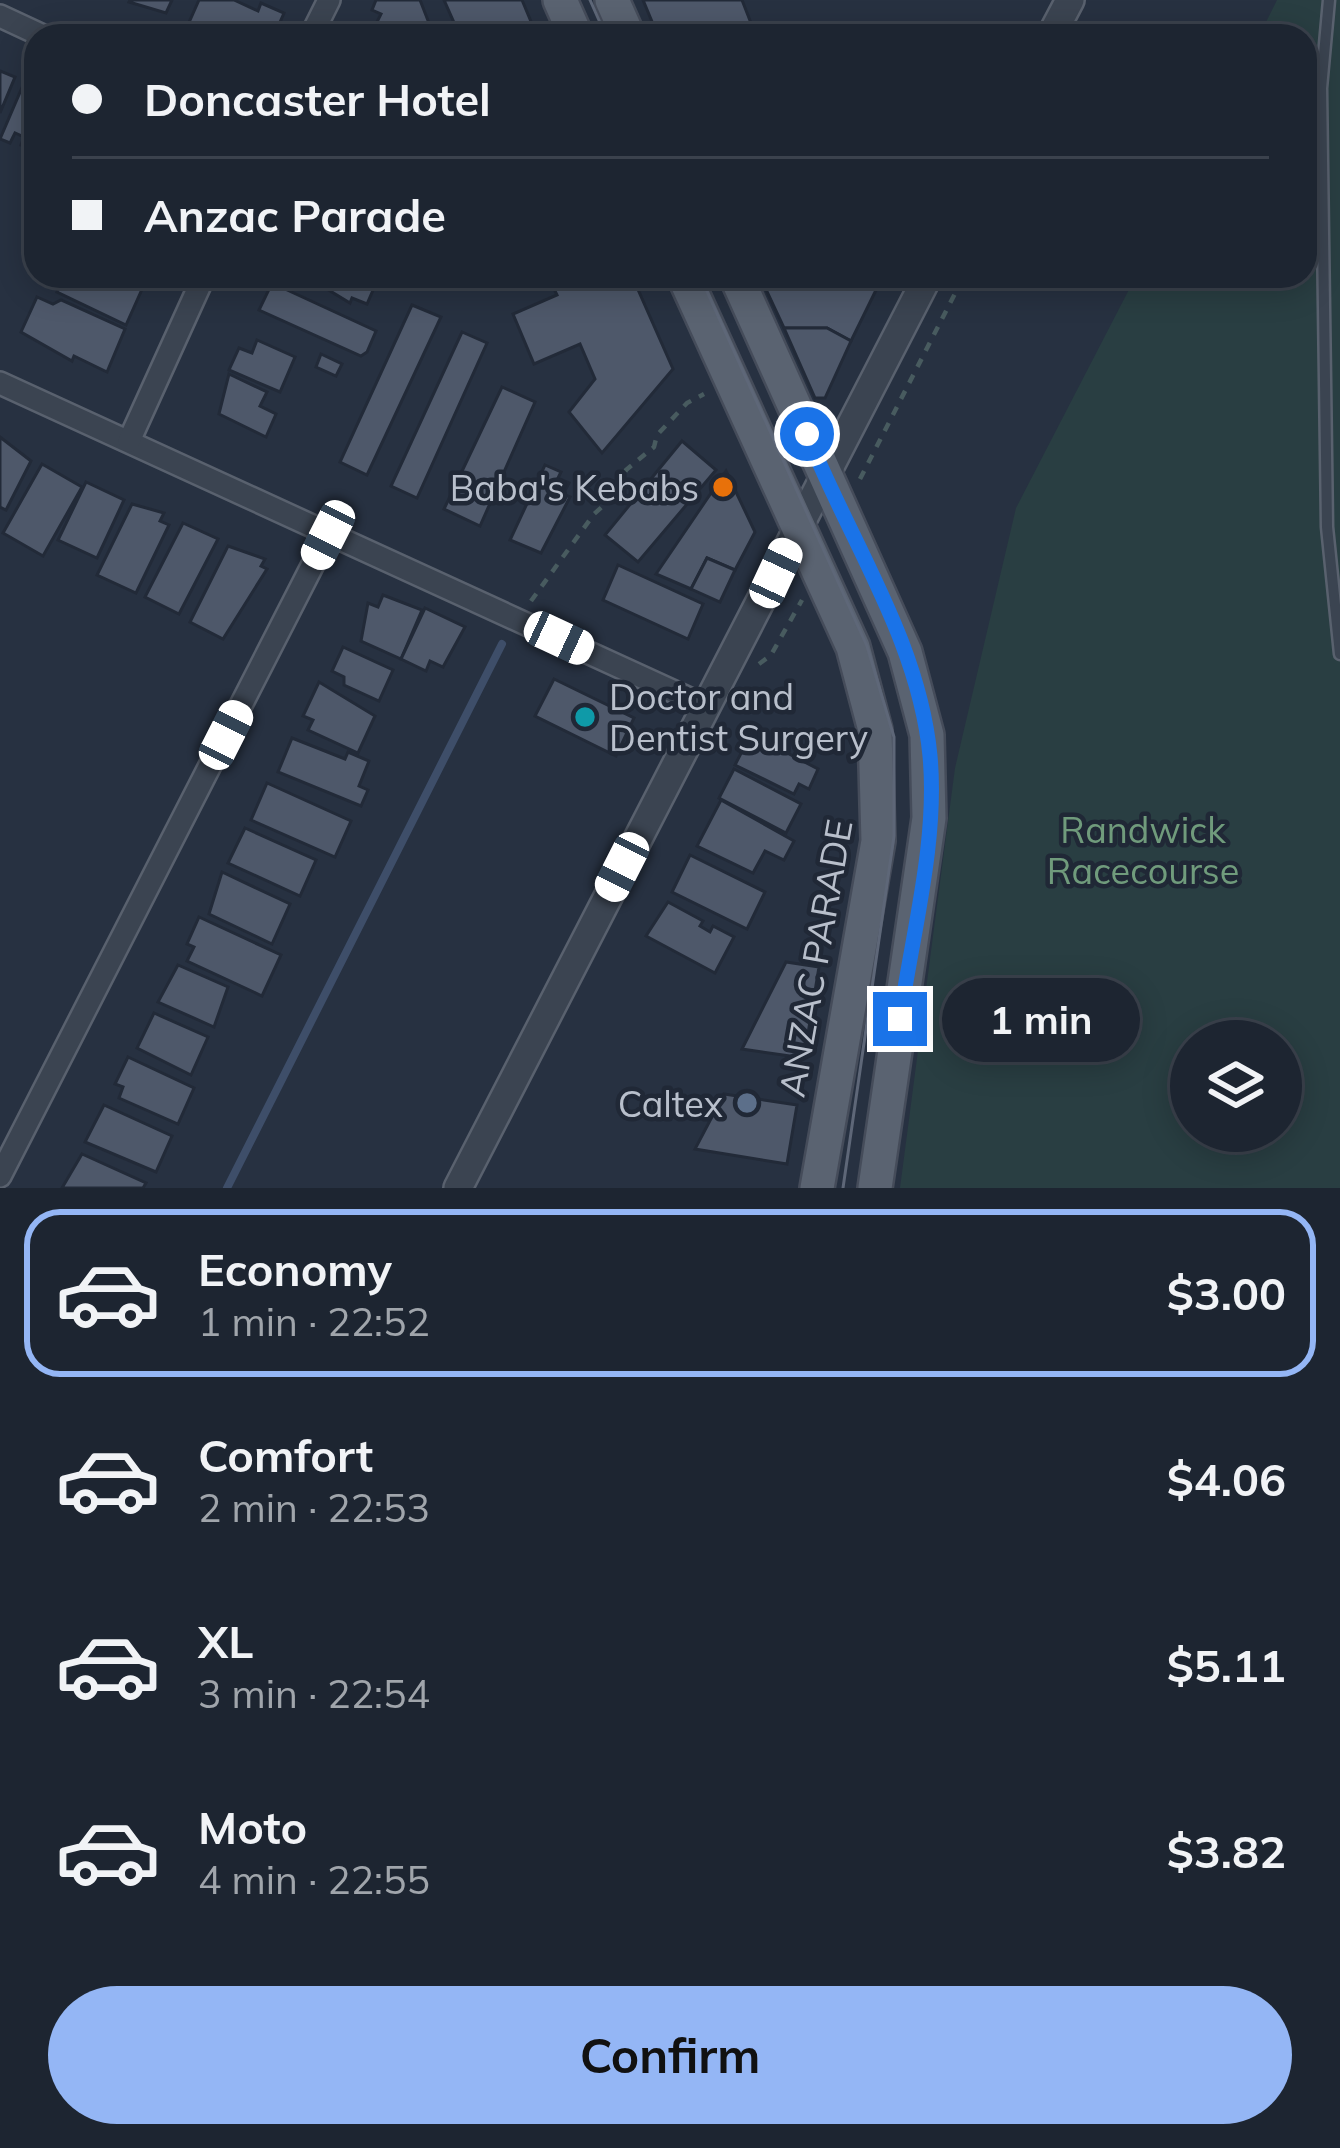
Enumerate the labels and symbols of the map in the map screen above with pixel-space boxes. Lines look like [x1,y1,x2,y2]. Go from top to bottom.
route start [780,407,834,461]
place label: Baba's Kebabs [450,465,699,510]
marker: Baba's Kebabs [710,474,736,500]
car [296,495,360,575]
car [744,533,808,613]
car [519,606,599,670]
place label: Doctor and Dentist Surgery [609,674,868,760]
car [194,695,258,775]
marker: Doctor and Dentist Surgery [572,704,598,730]
park label: Randwick Racecourse [1047,807,1239,893]
street label: ANZAC PARADE [768,816,862,1100]
car [590,827,654,907]
callout: 1 min [942,977,1140,1061]
route end [873,992,927,1046]
place label: Caltex [618,1081,723,1126]
marker: Caltex [734,1090,760,1116]

